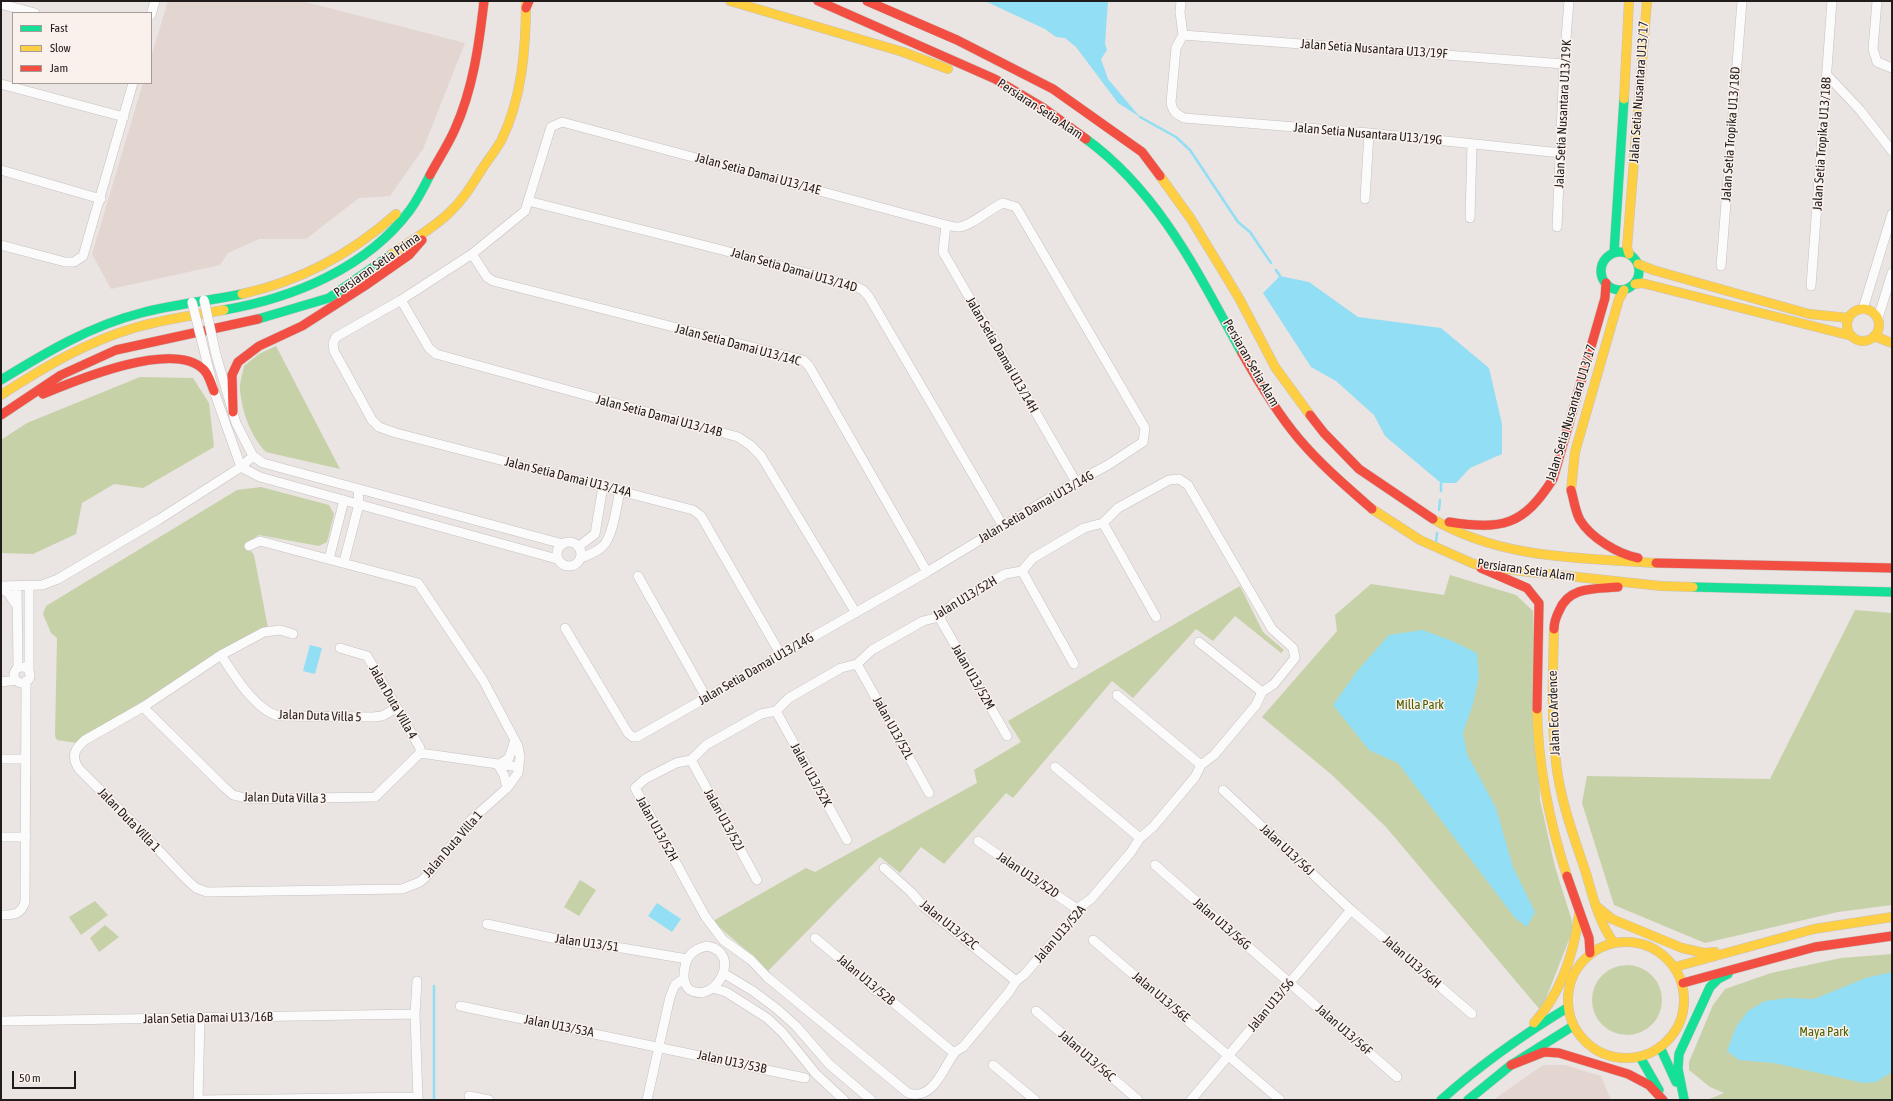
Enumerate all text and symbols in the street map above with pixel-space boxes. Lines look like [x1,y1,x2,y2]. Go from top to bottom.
legend [12,12,152,84]
street label: Jalan Setia Nusantara U13/17 [1626,20,1652,164]
text: Fast [50,21,68,35]
street label: Jalan Setia Nusantara U13/19F [1300,36,1448,62]
street label: Jalan Setia Nusantara U13/19K [1551,39,1575,189]
text: Slow [50,41,71,55]
text: Jam [50,61,68,75]
street label: Jalan Setia Tropika U13/18D [1719,66,1743,202]
street label: Persiaran Setia Alam [994,76,1086,142]
street label: Jalan Setia Tropika U13/18B [1810,77,1834,211]
street label: Jalan Setia Nusantara U13/19G [1293,120,1443,148]
street label: Jalan Setia Damai U13/14E [694,150,822,198]
street label: Persiaran Setia Prima [331,229,423,301]
street label: Jalan Setia Damai U13/14D [729,244,859,296]
street label: Jalan Setia Damai U13/14H [962,294,1042,416]
street label: Persiaran Setia Alam [1220,316,1282,410]
street label: Jalan Setia Damai U13/14C [673,321,803,369]
street label: Jalan Setia Nusantara U13/17 [1543,343,1599,483]
street label: Jalan Setia Damai U13/14B [594,392,724,440]
street label: Jalan Setia Damai U13/14A [503,454,633,500]
street label: Jalan Setia Damai U13/14G [976,468,1096,546]
street label: Persiaran Setia Alam [1476,555,1576,585]
street label: Jalan U13/52H [930,573,1000,623]
street label: Jalan Setia Damai U13/14G [696,630,816,708]
street label: Jalan U13/52M [948,641,998,713]
street label: Jalan Duta Villa 4 [365,662,421,742]
street label: Jalan Eco Ardence [1545,670,1563,756]
street label: Jalan U13/52L [869,694,917,762]
park label: Milla Park [1396,697,1444,713]
street label: Jalan Duta Villa 5 [278,707,362,725]
street label: Jalan U13/52K [787,740,835,810]
street label: Jalan Duta Villa 1 [95,785,163,855]
street label: Jalan U13/52J [701,786,747,854]
street label: Jalan Duta Villa 3 [243,789,327,807]
street label: Jalan U13/52H [633,794,681,864]
street label: Jalan Duta Villa 1 [420,808,486,880]
street label: Jalan U13/56J [1257,821,1317,879]
street label: Jalan U13/52D [994,849,1062,901]
street label: Jalan U13/56G [1190,895,1254,953]
street label: Jalan U13/52C [917,897,981,953]
street label: Jalan U13/52A [1031,902,1089,966]
street label: Jalan U13/51 [554,931,620,955]
street label: Jalan U13/56H [1380,933,1444,991]
street label: Jalan U13/52B [834,951,898,1009]
street label: Jalan U13/56E [1129,969,1193,1025]
street label: Jalan U13/56 [1244,975,1298,1035]
street label: Jalan U13/56F [1313,1001,1375,1059]
street label: Jalan Setia Damai U13/16B [143,1009,273,1027]
street label: Jalan U13/53A [523,1012,595,1040]
park label: Maya Park [1799,1024,1849,1040]
street label: Jalan U13/56C [1055,1027,1119,1085]
street label: Jalan U13/53B [696,1047,768,1077]
scale bar [14,1063,78,1089]
text: 50 m [19,1071,41,1085]

